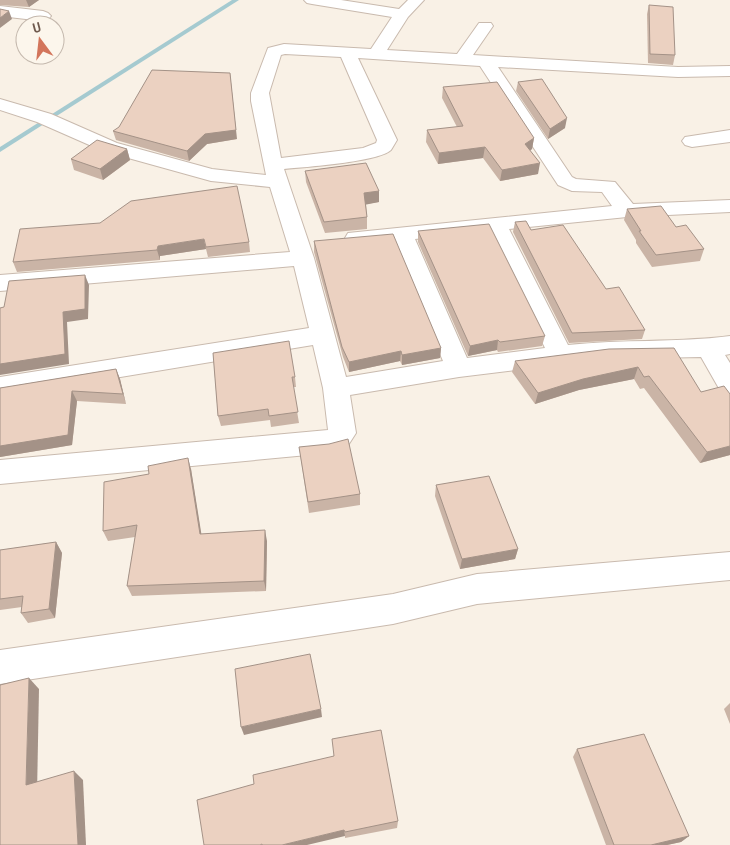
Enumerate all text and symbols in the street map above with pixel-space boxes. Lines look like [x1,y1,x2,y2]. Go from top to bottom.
north arrow [15,15,65,65]
text: U [30,18,43,37]

